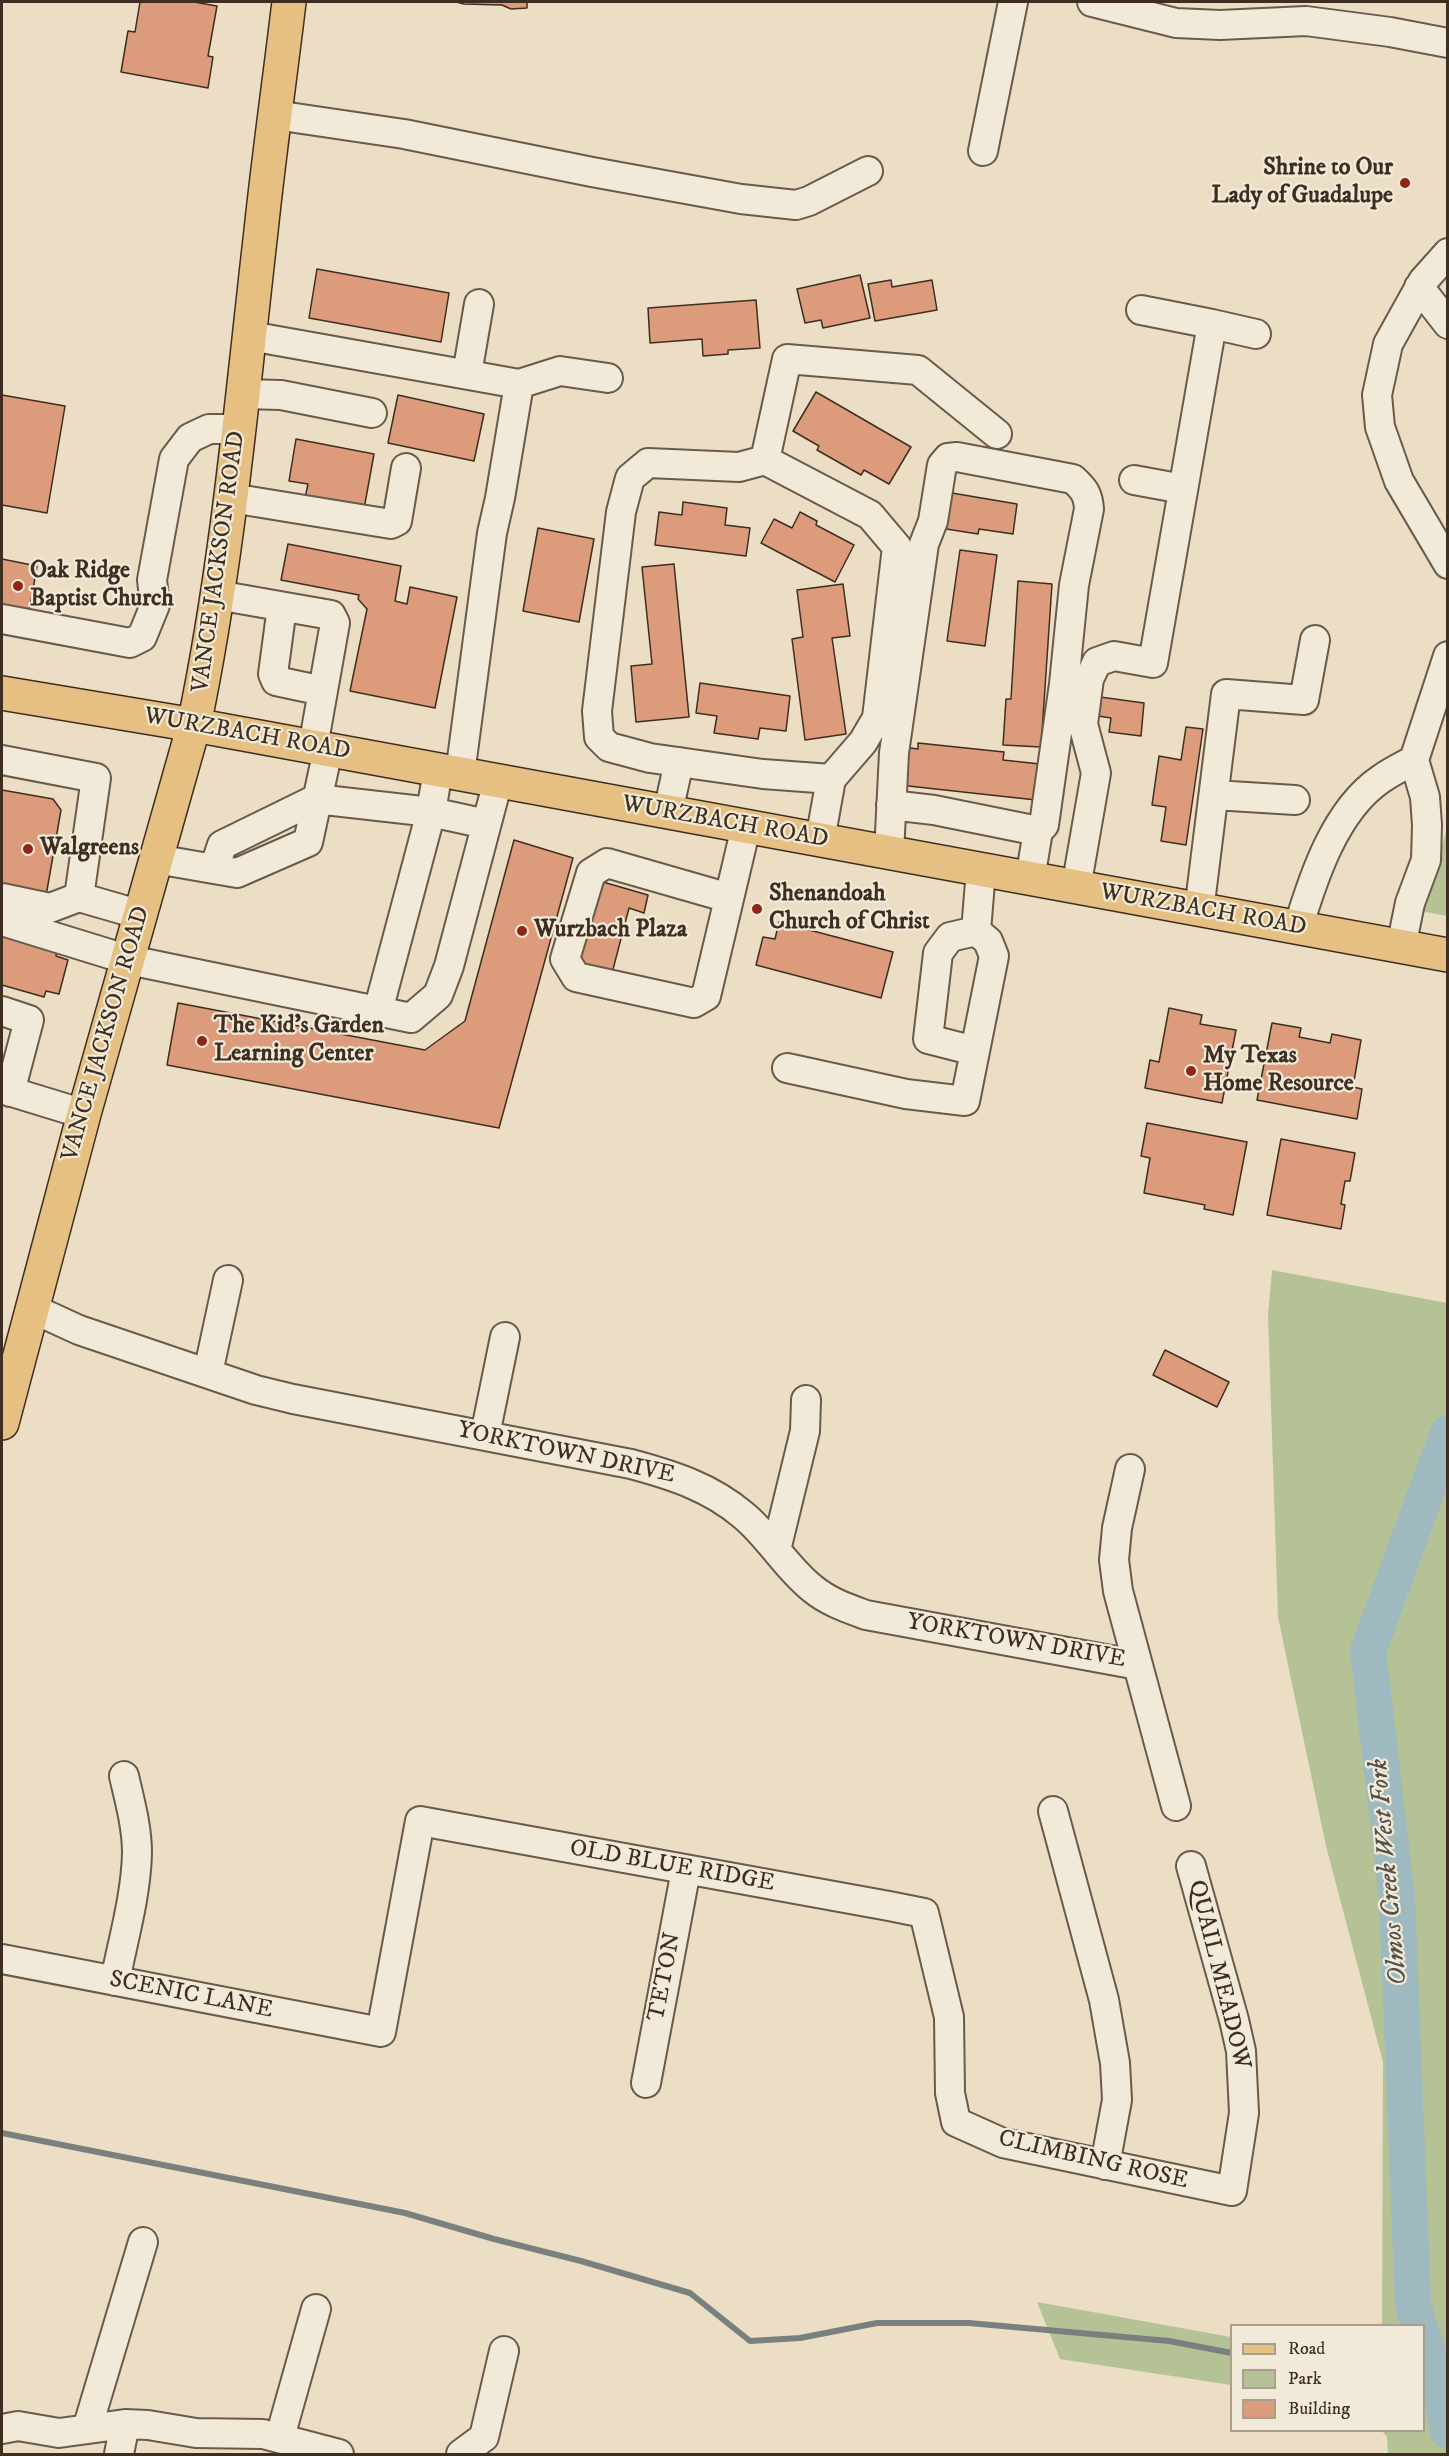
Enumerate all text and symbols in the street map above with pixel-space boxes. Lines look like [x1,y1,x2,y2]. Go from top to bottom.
place label: Shrine to Our Lady of Guadalupe [1211,155,1393,211]
marker: Shrine to Our Lady of Guadalupe [1398,176,1412,190]
street label: VANCE JACKSON ROAD [187,429,253,695]
place label: Oak Ridge Baptist Church [30,558,174,614]
marker: Oak Ridge Baptist Church [11,579,25,593]
street label: WURZBACH ROAD [141,703,353,767]
street label: WURZBACH ROAD [619,791,831,855]
place label: Walgreens [40,835,139,863]
marker: Walgreens [21,842,35,856]
street label: WURZBACH ROAD [1097,879,1309,943]
place label: Shenandoah Church of Christ [769,881,930,937]
marker: Shenandoah Church of Christ [750,902,764,916]
street label: VANCE JACKSON ROAD [57,903,157,1165]
place label: Wurzbach Plaza [534,917,687,945]
marker: Wurzbach Plaza [515,924,529,938]
place label: The Kid's Garden Learning Center [214,1013,384,1069]
marker: The Kid's Garden Learning Center [195,1034,209,1048]
place label: My Texas Home Resource [1203,1043,1354,1099]
marker: My Texas Home Resource [1184,1064,1198,1078]
street label: YORKTOWN DRIVE [455,1417,677,1491]
street label: YORKTOWN DRIVE [905,1609,1127,1675]
water label: Olmos Creek West Fork [1365,1757,1415,1987]
street label: OLD BLUE RIDGE [567,1835,777,1899]
street label: QUAIL MEADOW [1181,1877,1255,2073]
street label: TETON [643,1930,689,2024]
street label: SCENIC LANE [107,1966,275,2026]
street label: CLIMBING ROSE [995,2125,1191,2197]
legend [1230,2324,1425,2432]
text: Road [1288,2338,1325,2360]
text: Park [1288,2368,1322,2390]
text: Building [1288,2398,1350,2420]

